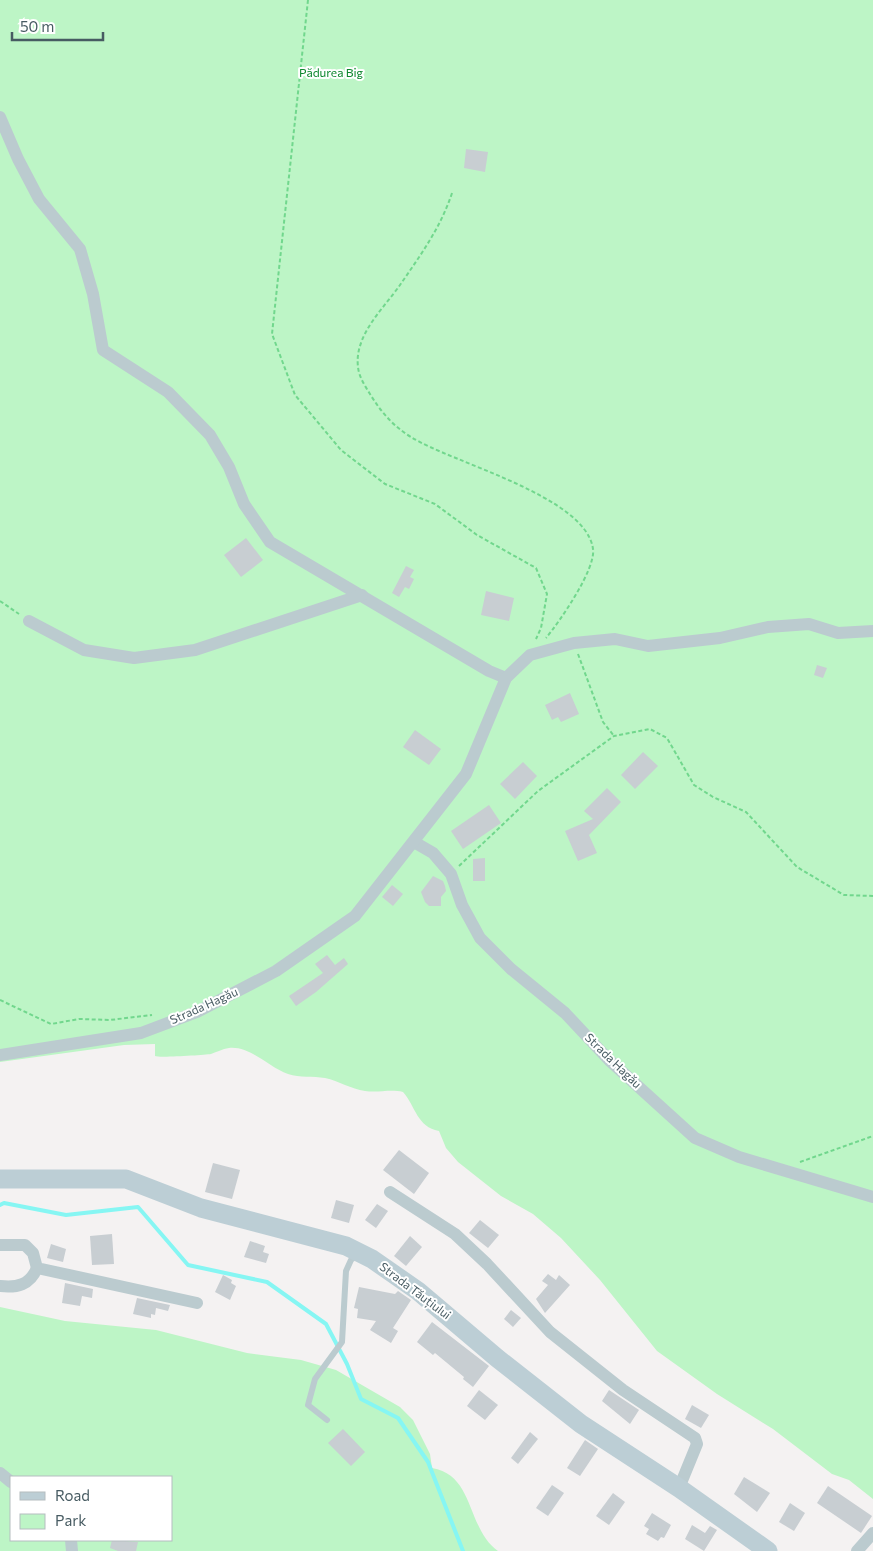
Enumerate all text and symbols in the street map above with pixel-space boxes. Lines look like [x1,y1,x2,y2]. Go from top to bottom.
scale bar [12,10,104,42]
text: 50 m [20,17,54,35]
park label: Pădurea Big [299,65,364,79]
street label: Strada Hagău [167,984,240,1026]
street label: Strada Hagău [583,1030,645,1091]
street label: Strada Tăuțiului [377,1259,454,1322]
legend [10,1476,172,1541]
text: Road [55,1486,90,1504]
text: Park [55,1511,86,1529]

